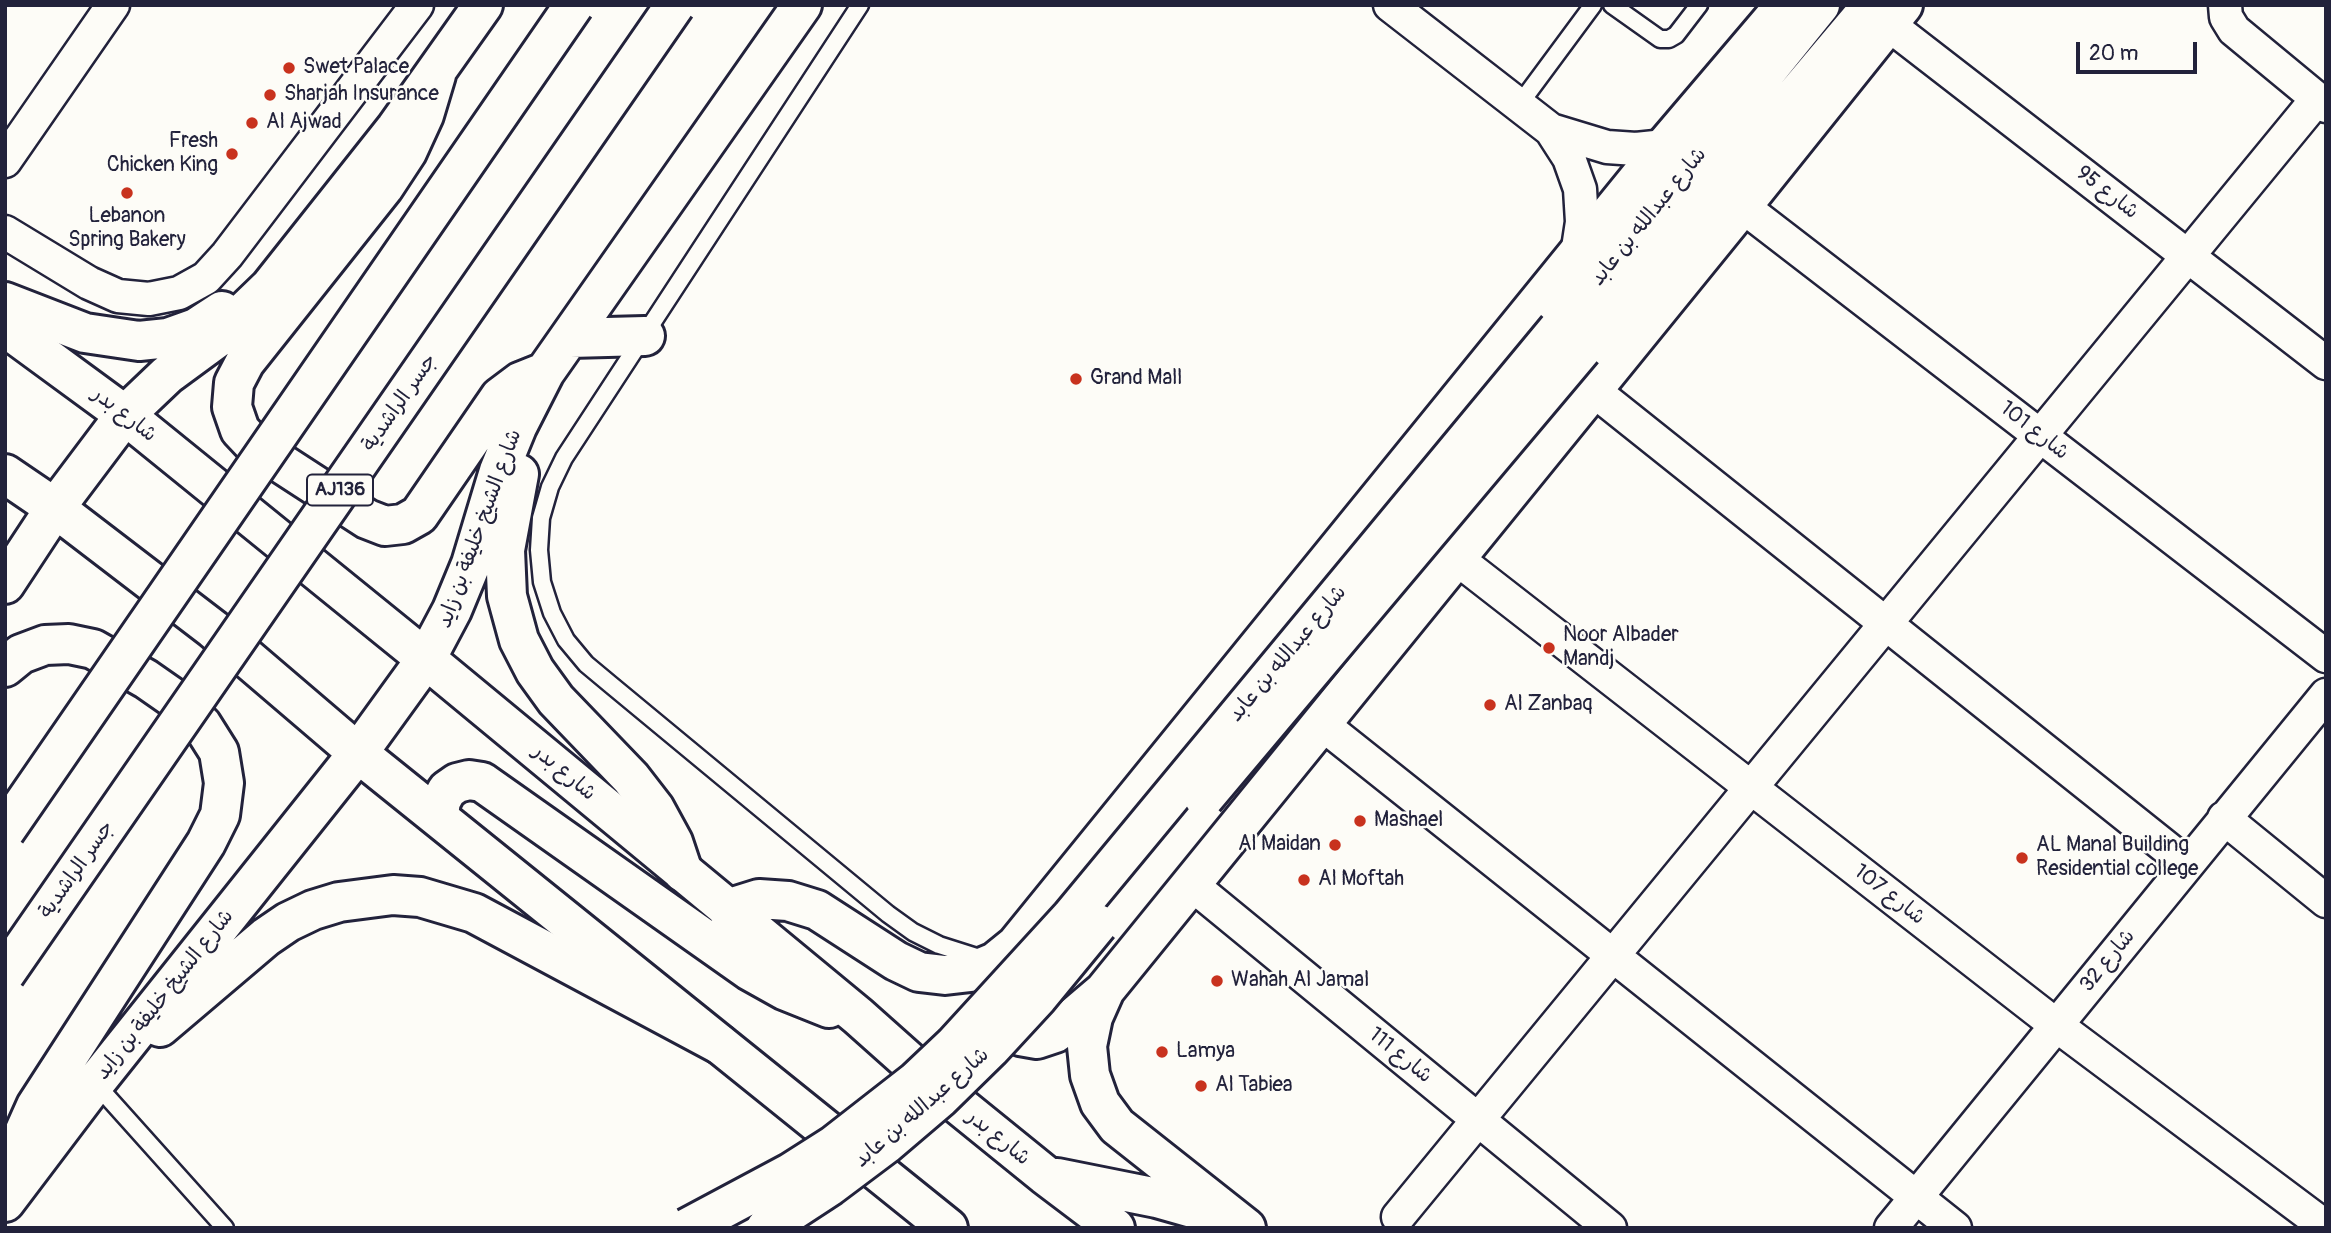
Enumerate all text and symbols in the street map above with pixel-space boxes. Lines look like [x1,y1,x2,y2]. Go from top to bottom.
scale bar [2079,28,2200,72]
text: 20 m [2089,40,2138,67]
place label: Swet Palace [303,55,409,81]
marker: Swet Palace [281,60,297,76]
place label: Sharjah Insurance [284,82,439,108]
marker: Sharjah Insurance [262,87,278,103]
place label: Al Ajwad [266,110,342,136]
marker: Al Ajwad [244,115,260,131]
place label: Fresh Chicken King [107,129,218,179]
street label: شارع عبدالله بن عابد [1586,143,1712,291]
marker: Fresh Chicken King [224,146,240,162]
street label: شارع 95 [2071,161,2143,225]
marker: Lebanon Spring Bakery [119,185,135,201]
place label: Lebanon Spring Bakery [68,204,186,254]
street label: جسر الراشدية [357,349,443,457]
place label: Grand Mall [1090,366,1182,392]
marker: Grand Mall [1068,371,1084,387]
street label: شارع بدر [87,382,161,448]
street label: شارع 101 [1994,396,2074,466]
street label: شارع الشيخ خليفة بن زايد [432,426,528,632]
road number: AJ136 [307,475,373,505]
street label: شارع عبدالله بن عابد [1224,581,1352,727]
place label: Noor Albader Mandj [1563,623,1679,673]
marker: Noor Albader Mandj [1541,640,1557,656]
place label: Al Zanbaq [1504,692,1592,718]
marker: Al Zanbaq [1482,697,1498,713]
street label: شارع بدر [527,739,601,807]
place label: Mashael [1374,808,1443,834]
marker: Mashael [1352,813,1368,829]
street label: جسر الراشدية [34,816,120,924]
place label: Al Maidan [1238,832,1321,858]
place label: AL Manal Building Residential college [2036,833,2198,883]
marker: Al Maidan [1327,837,1343,853]
marker: AL Manal Building Residential college [2014,850,2030,866]
street label: شارع 107 [1848,859,1930,931]
place label: Al Moftah [1318,867,1404,893]
marker: Al Moftah [1296,872,1312,888]
street label: شارع الشيخ خليفة بن زايد [91,905,239,1085]
street label: شارع 32 [2075,925,2141,997]
place label: Wahah Al Jamal [1231,968,1369,994]
marker: Wahah Al Jamal [1209,973,1225,989]
street label: شارع 111 [1363,1023,1437,1089]
place label: Lamya [1176,1039,1235,1065]
street label: شارع عبدالله بن عابد [849,1043,995,1173]
marker: Lamya [1154,1044,1170,1060]
place label: Al Tabiea [1215,1073,1293,1099]
marker: Al Tabiea [1193,1078,1209,1094]
street label: شارع بدر [961,1105,1035,1171]

